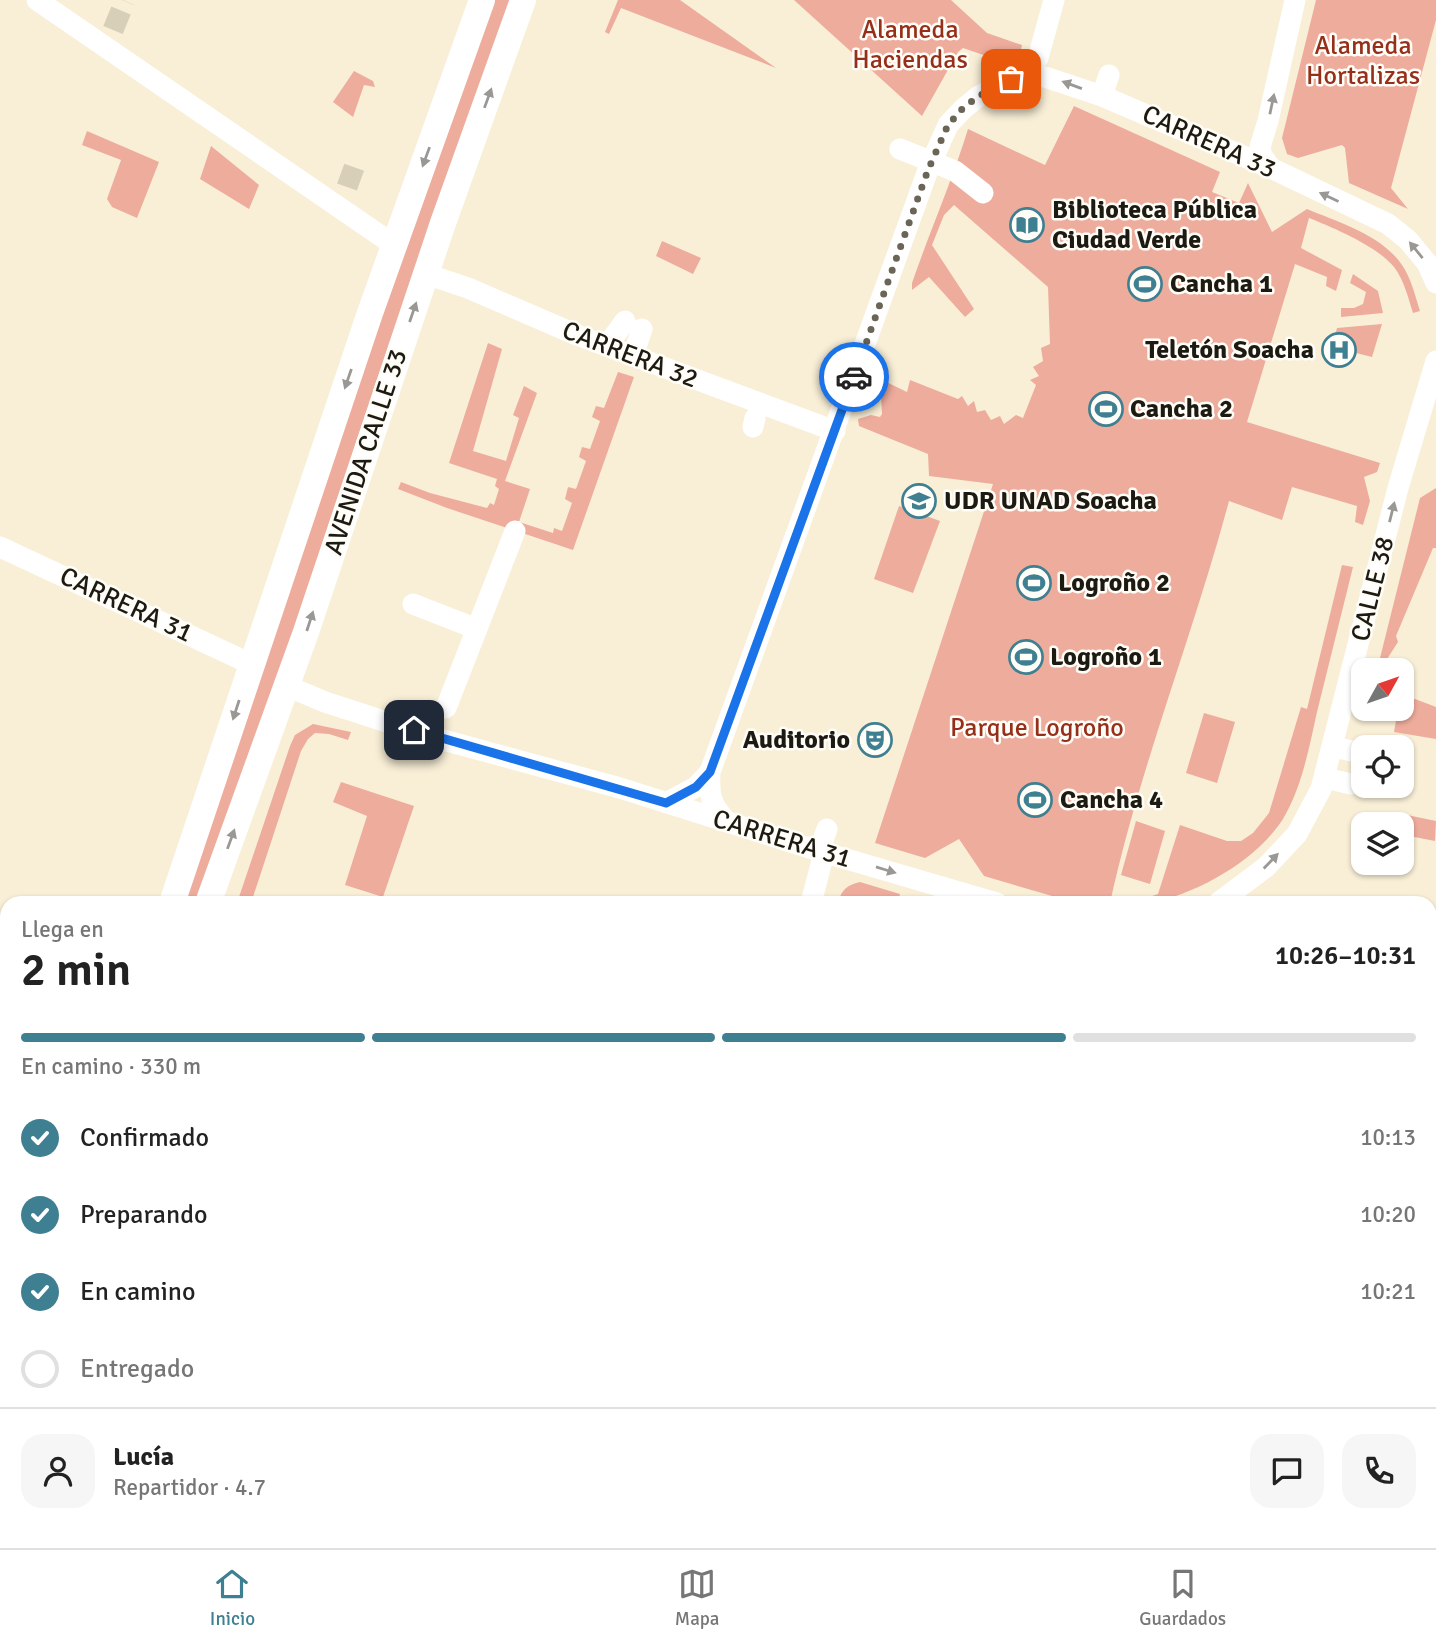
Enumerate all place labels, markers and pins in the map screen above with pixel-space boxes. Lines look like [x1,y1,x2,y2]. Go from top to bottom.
pin [981,49,1041,109]
place label: Biblioteca Pública Ciudad Verde [1052,194,1257,256]
library icon: Biblioteca Pública Ciudad Verde [1008,206,1046,244]
sports icon: Cancha 1 [1126,265,1164,303]
place label: Cancha 1 [1170,268,1273,300]
hospital icon: Teletón Soacha [1320,331,1358,369]
place label: Teletón Soacha [1145,334,1314,366]
sports icon: Cancha 2 [1087,390,1125,428]
place label: Cancha 2 [1130,393,1233,425]
school or university icon: UDR UNAD Soacha [900,482,938,520]
place label: UDR UNAD Soacha [944,485,1157,517]
sports icon: Logroño 2 [1015,564,1053,602]
place label: Logroño 2 [1058,567,1170,599]
sports icon: Logroño 1 [1007,638,1045,676]
place label: Logroño 1 [1050,641,1162,673]
pin [384,700,444,760]
theatre icon: Auditorio [856,721,894,759]
place label: Auditorio [743,724,850,756]
sports icon: Cancha 4 [1016,781,1054,819]
place label: Cancha 4 [1060,784,1163,816]

